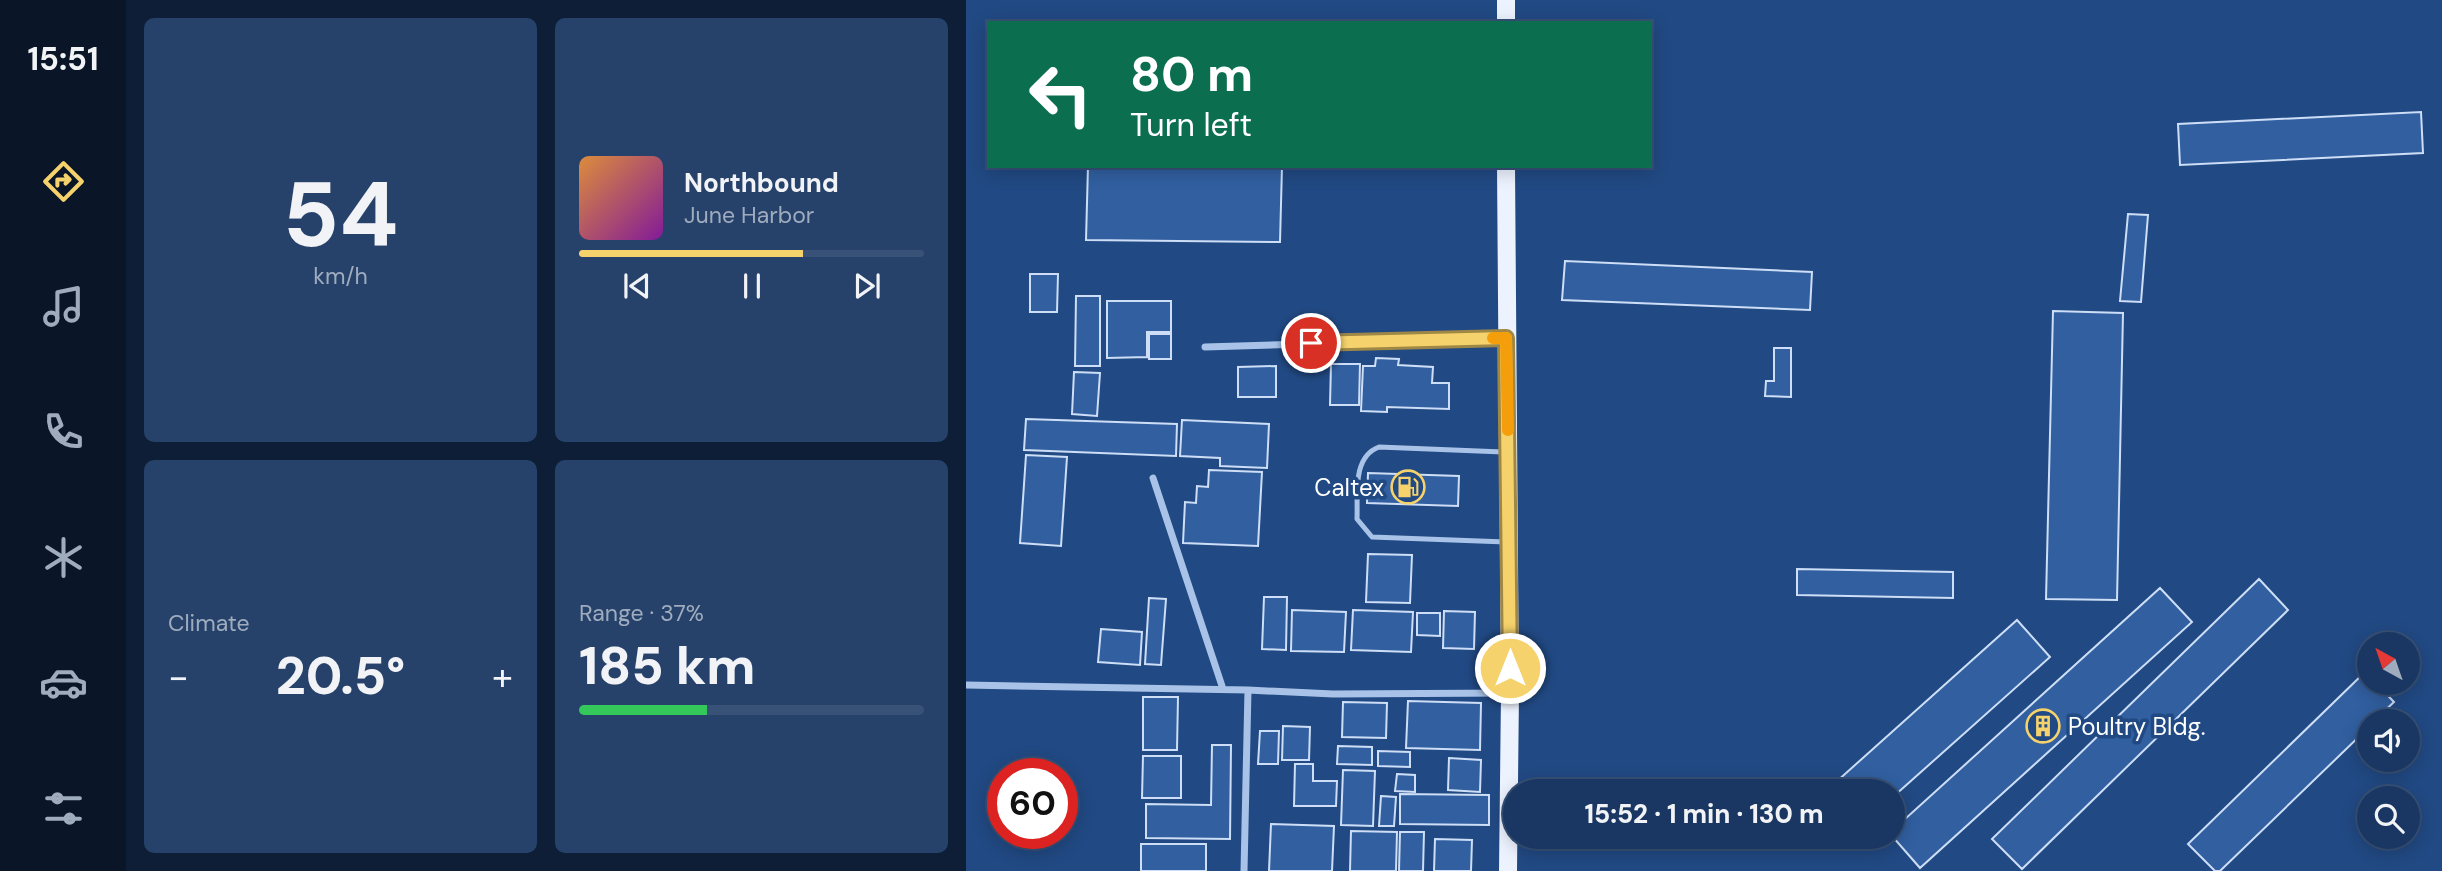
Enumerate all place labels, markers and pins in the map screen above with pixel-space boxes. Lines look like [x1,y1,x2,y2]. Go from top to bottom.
pin [1281,313,1341,373]
fuel station icon: Caltex [1389,468,1427,506]
place label: Caltex [1314,472,1384,503]
building icon: Poultry Bldg. [2024,707,2062,745]
place label: Poultry Bldg. [2068,711,2206,742]

